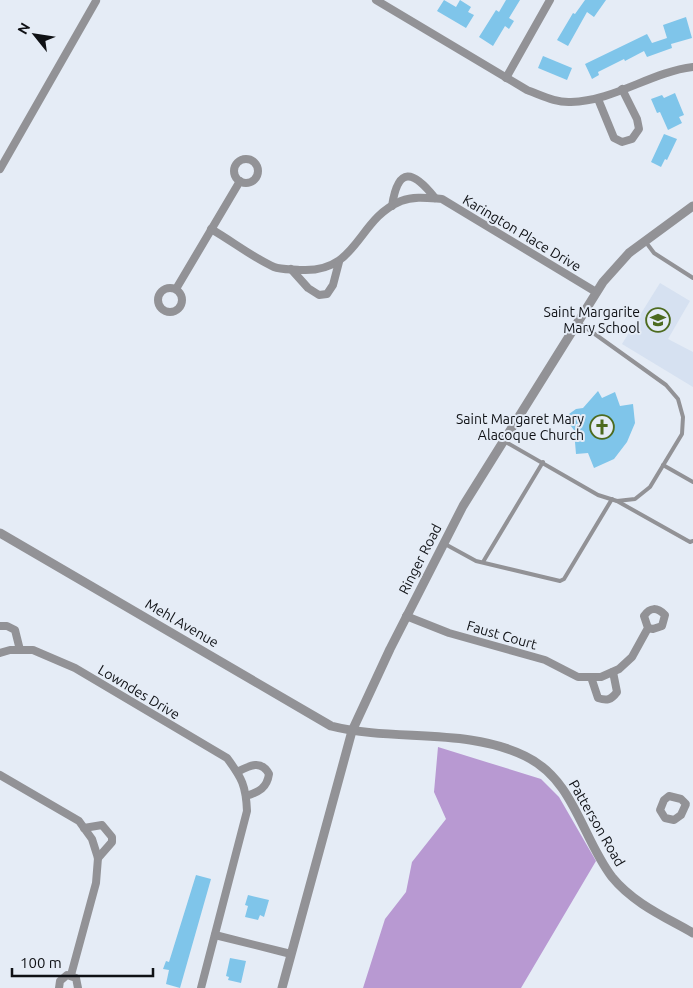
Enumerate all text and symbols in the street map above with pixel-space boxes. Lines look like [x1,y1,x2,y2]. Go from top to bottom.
north arrow [10,10,60,60]
text: N [14,20,33,37]
street label: Karington Place Drive [460,191,584,275]
place label: Saint Margarite Mary School [544,304,640,336]
school or university icon: Saint Margarite Mary School [645,307,671,333]
place label: Saint Margaret Mary Alacoque Church [456,411,584,443]
church icon: Saint Margaret Mary Alacoque Church [589,414,615,440]
street label: Ringer Road [395,521,445,597]
street label: Mehl Avenue [143,596,221,650]
street label: Faust Court [465,617,539,653]
street label: Lowndes Drive [95,661,183,723]
street label: Patterson Road [566,777,628,869]
scale bar [12,946,154,978]
text: 100 m [20,954,62,971]

